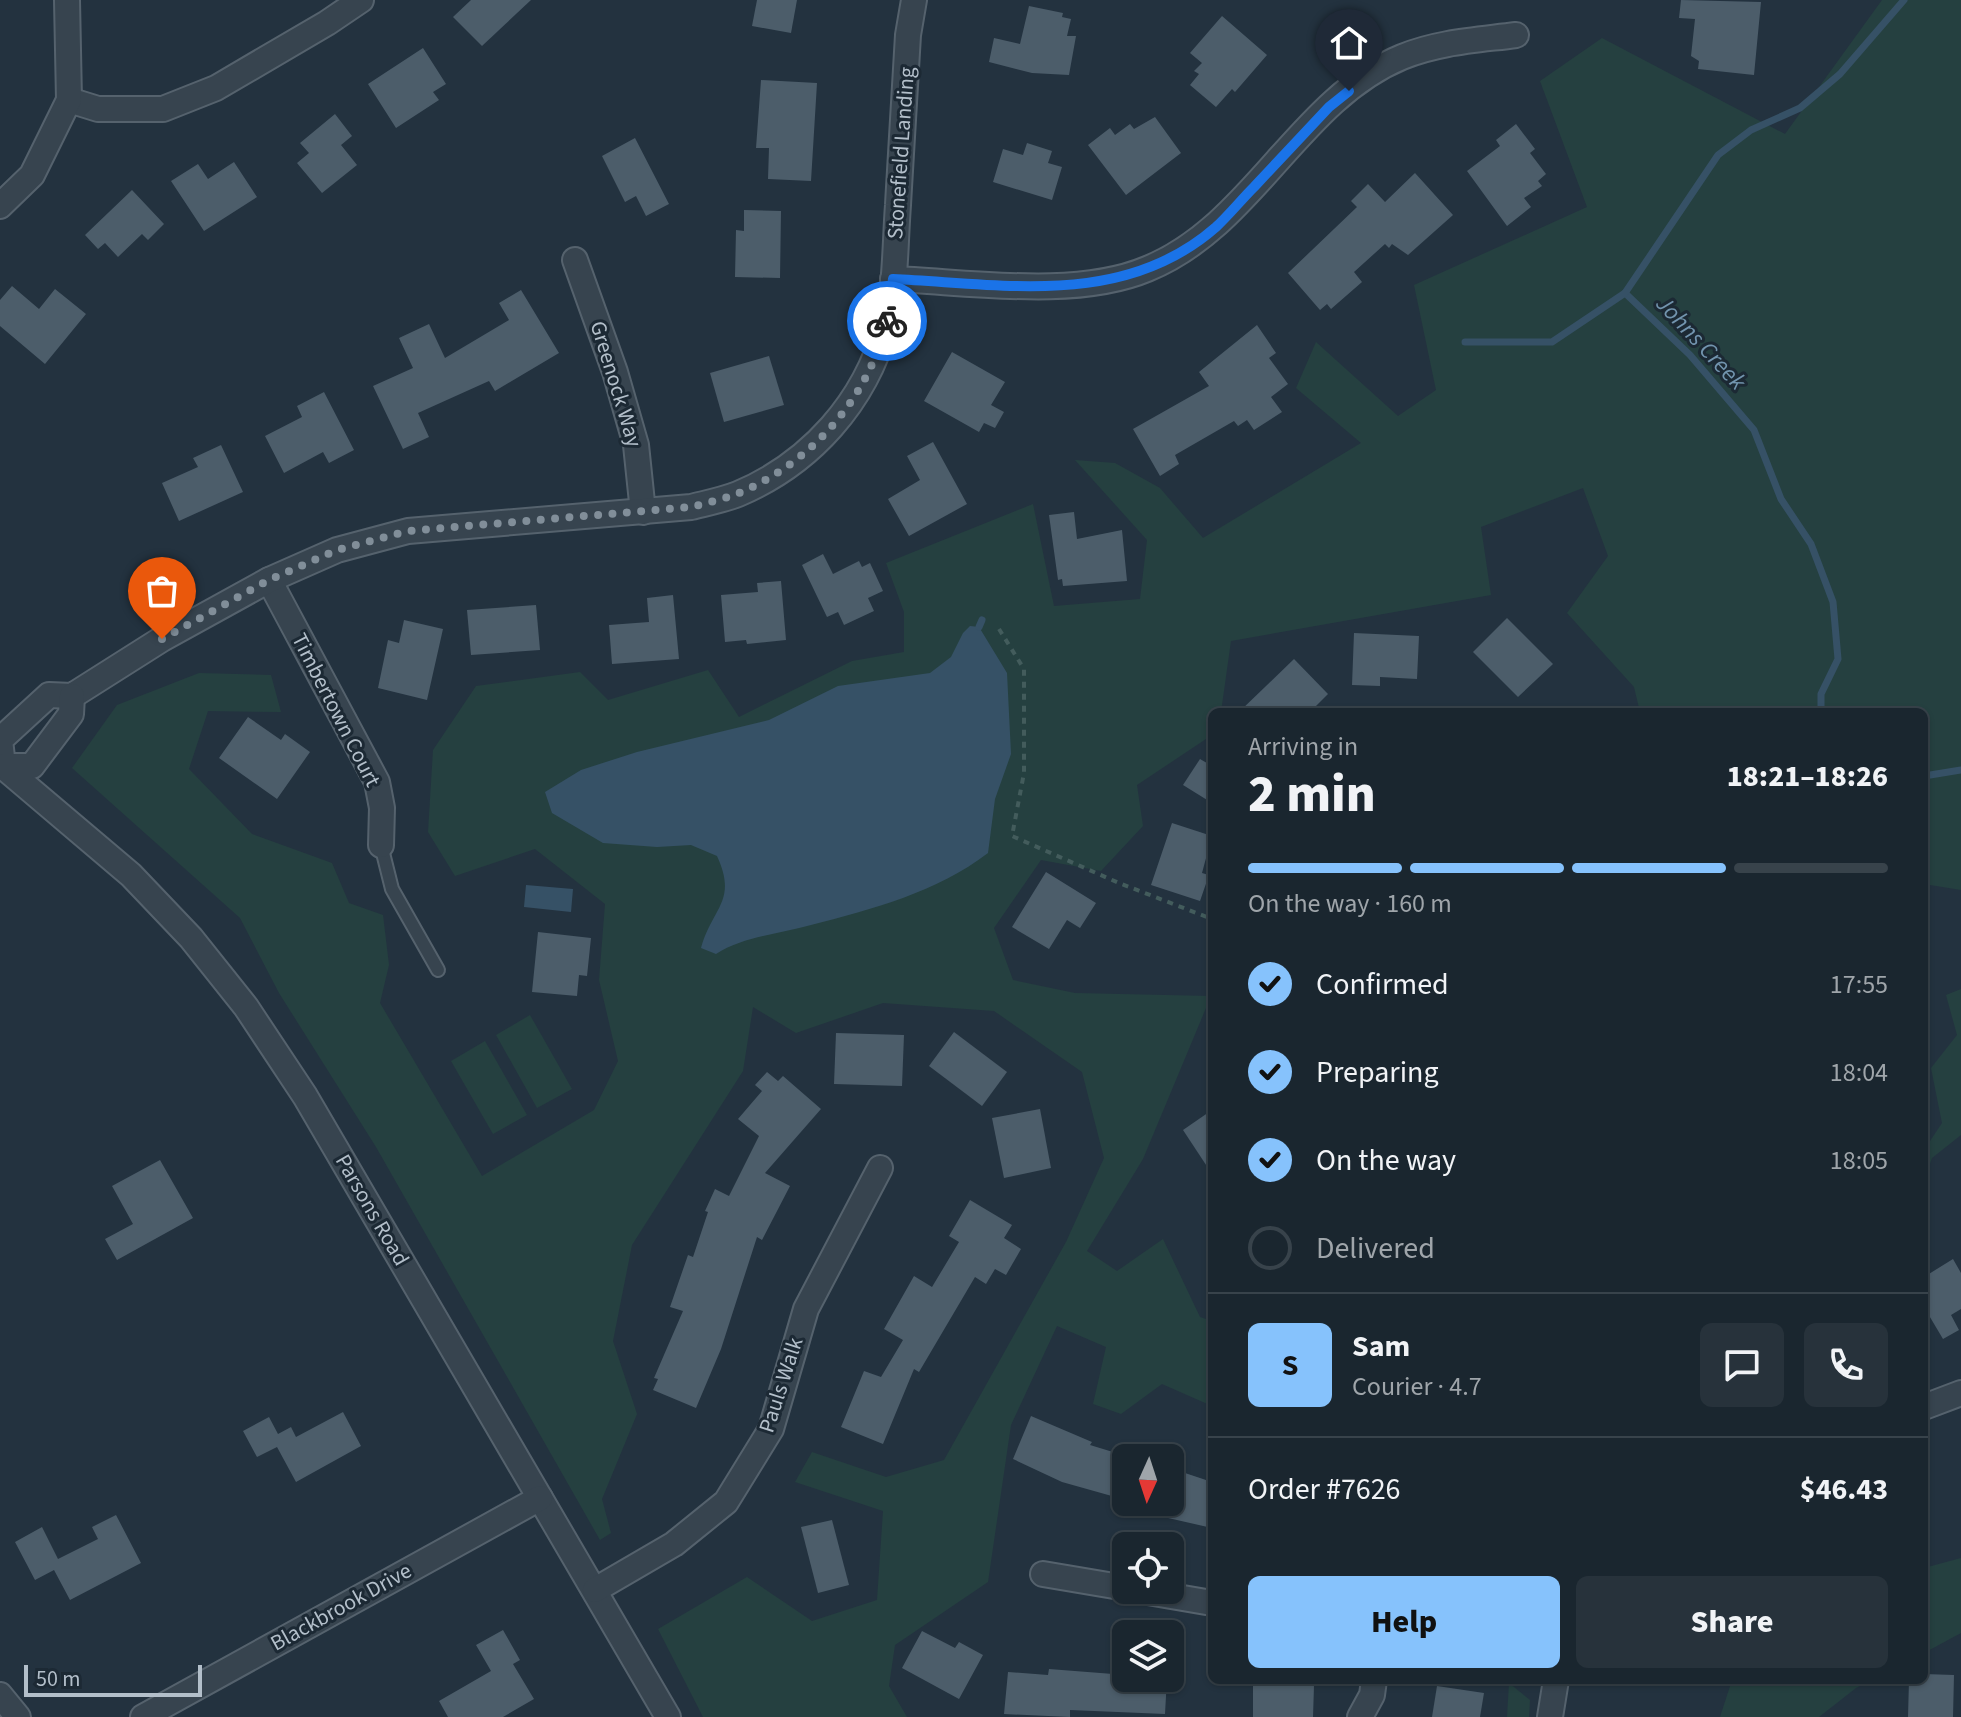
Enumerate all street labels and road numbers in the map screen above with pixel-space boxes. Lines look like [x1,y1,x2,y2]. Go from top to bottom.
street label: Stonefield Landing [879,66,923,240]
street label: Greenock Way [582,317,651,452]
street label: Timbertown Court [283,627,389,793]
street label: Parsons Road [327,1148,417,1272]
street label: Pauls Walk [751,1333,811,1437]
street label: Blackbrook Drive [265,1555,417,1659]

